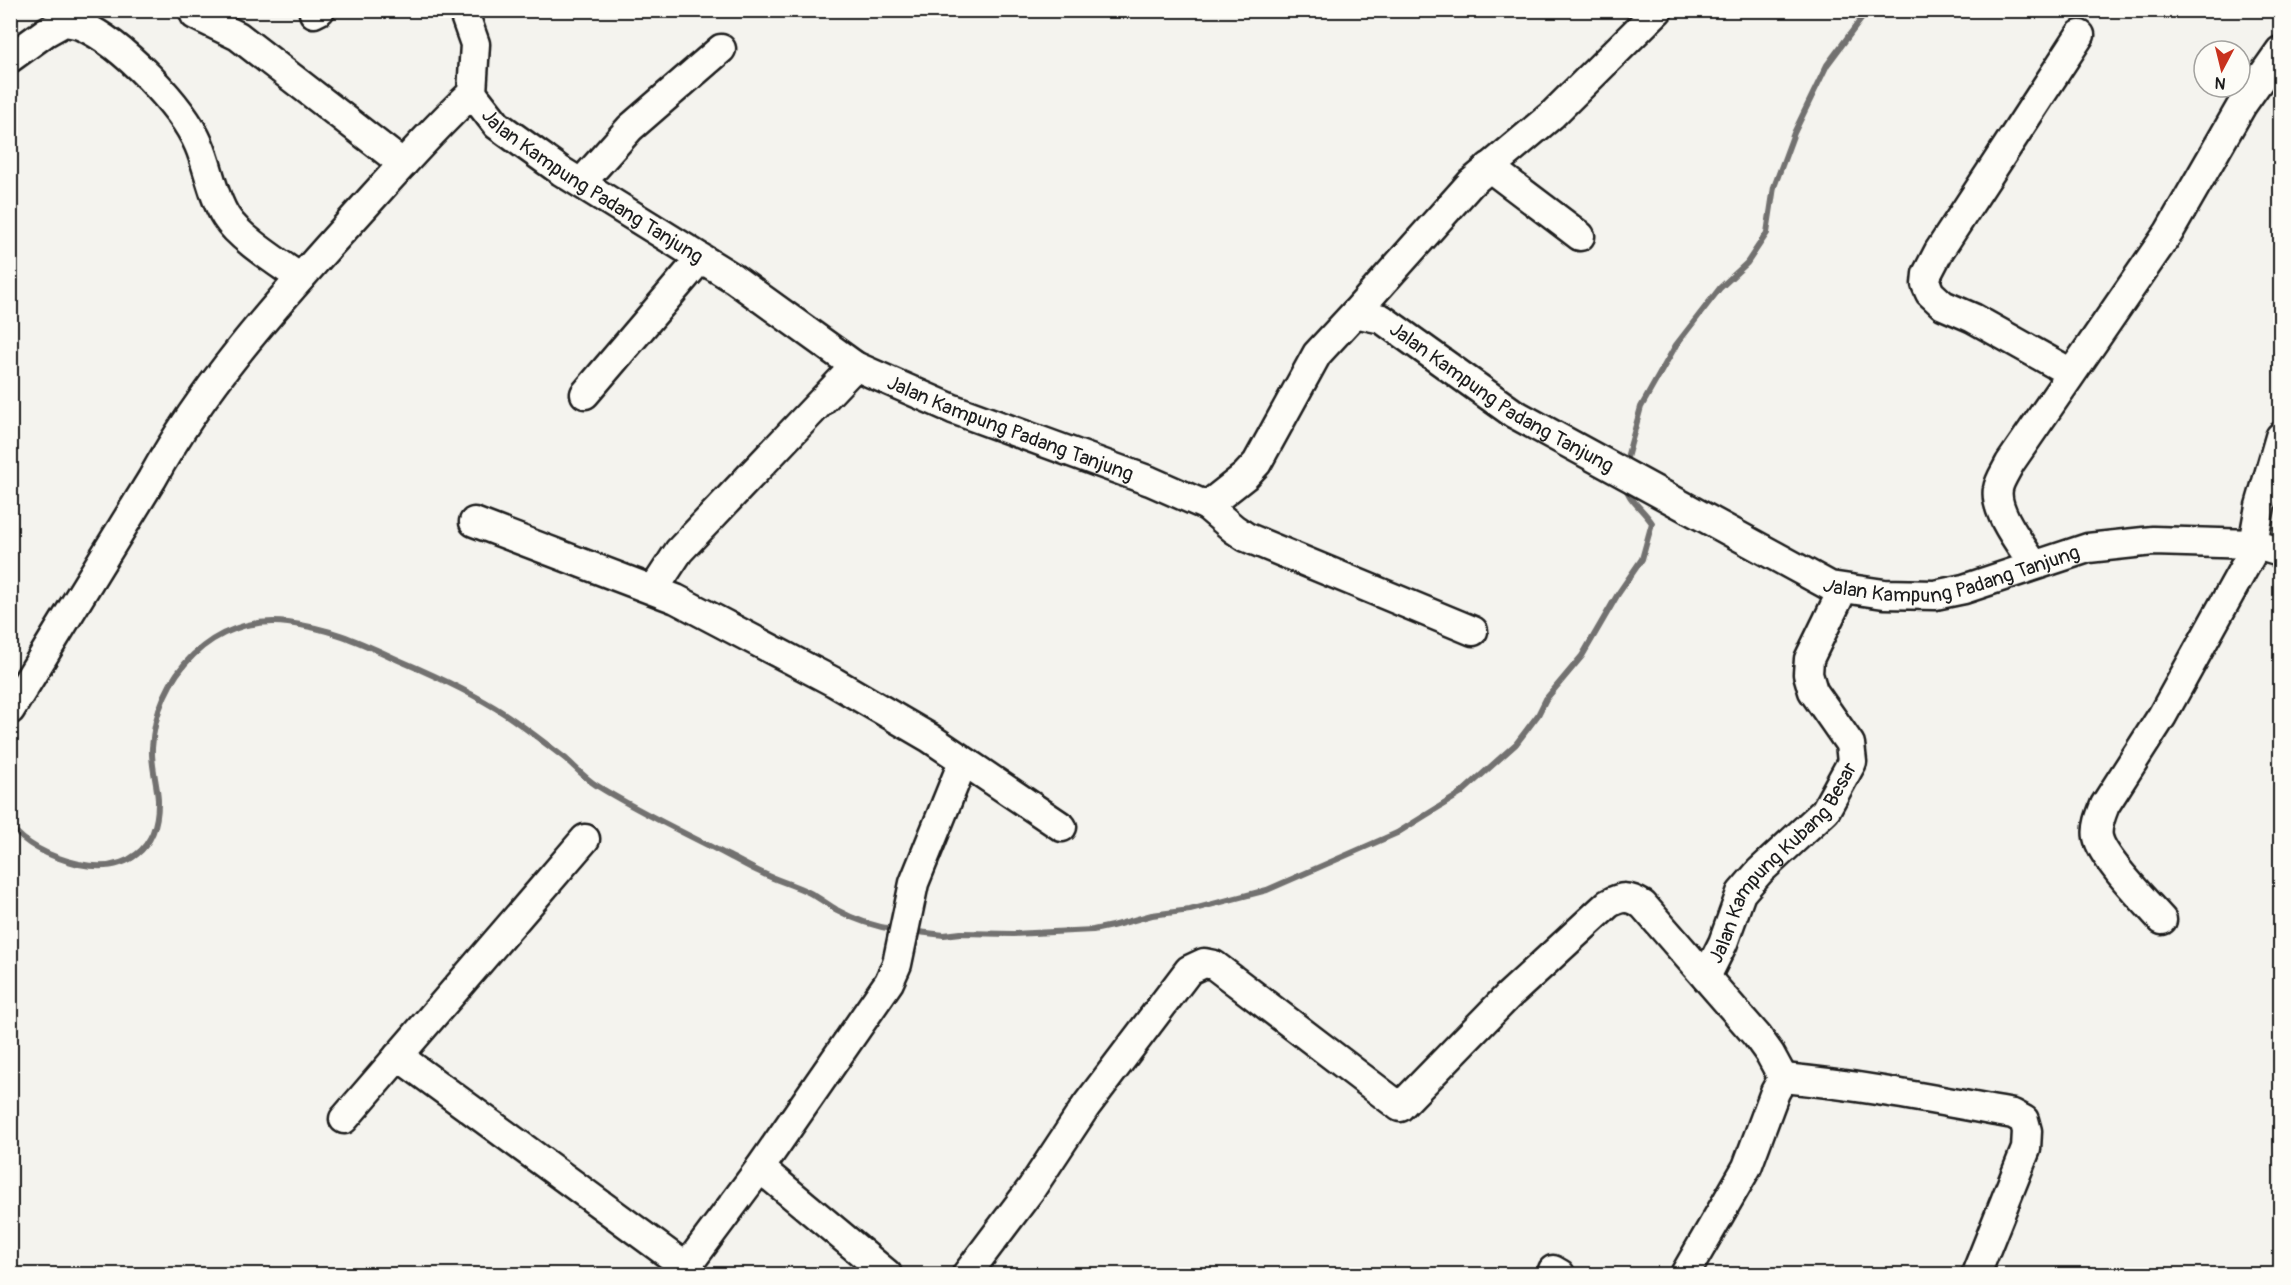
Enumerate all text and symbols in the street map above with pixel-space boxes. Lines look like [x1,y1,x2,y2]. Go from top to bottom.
north arrow [2192,39,2252,99]
text: N [2214,72,2227,93]
street label: Jalan Kampung Padang Tanjung [476,104,708,269]
street label: Jalan Kampung Padang Tanjung [1385,317,1618,479]
street label: Jalan Kampung Padang Tanjung [883,370,1137,487]
street label: Jalan Kampung Padang Tanjung [1819,540,2083,609]
street label: Jalan Kampung Kubang Besar [1703,758,1862,967]

